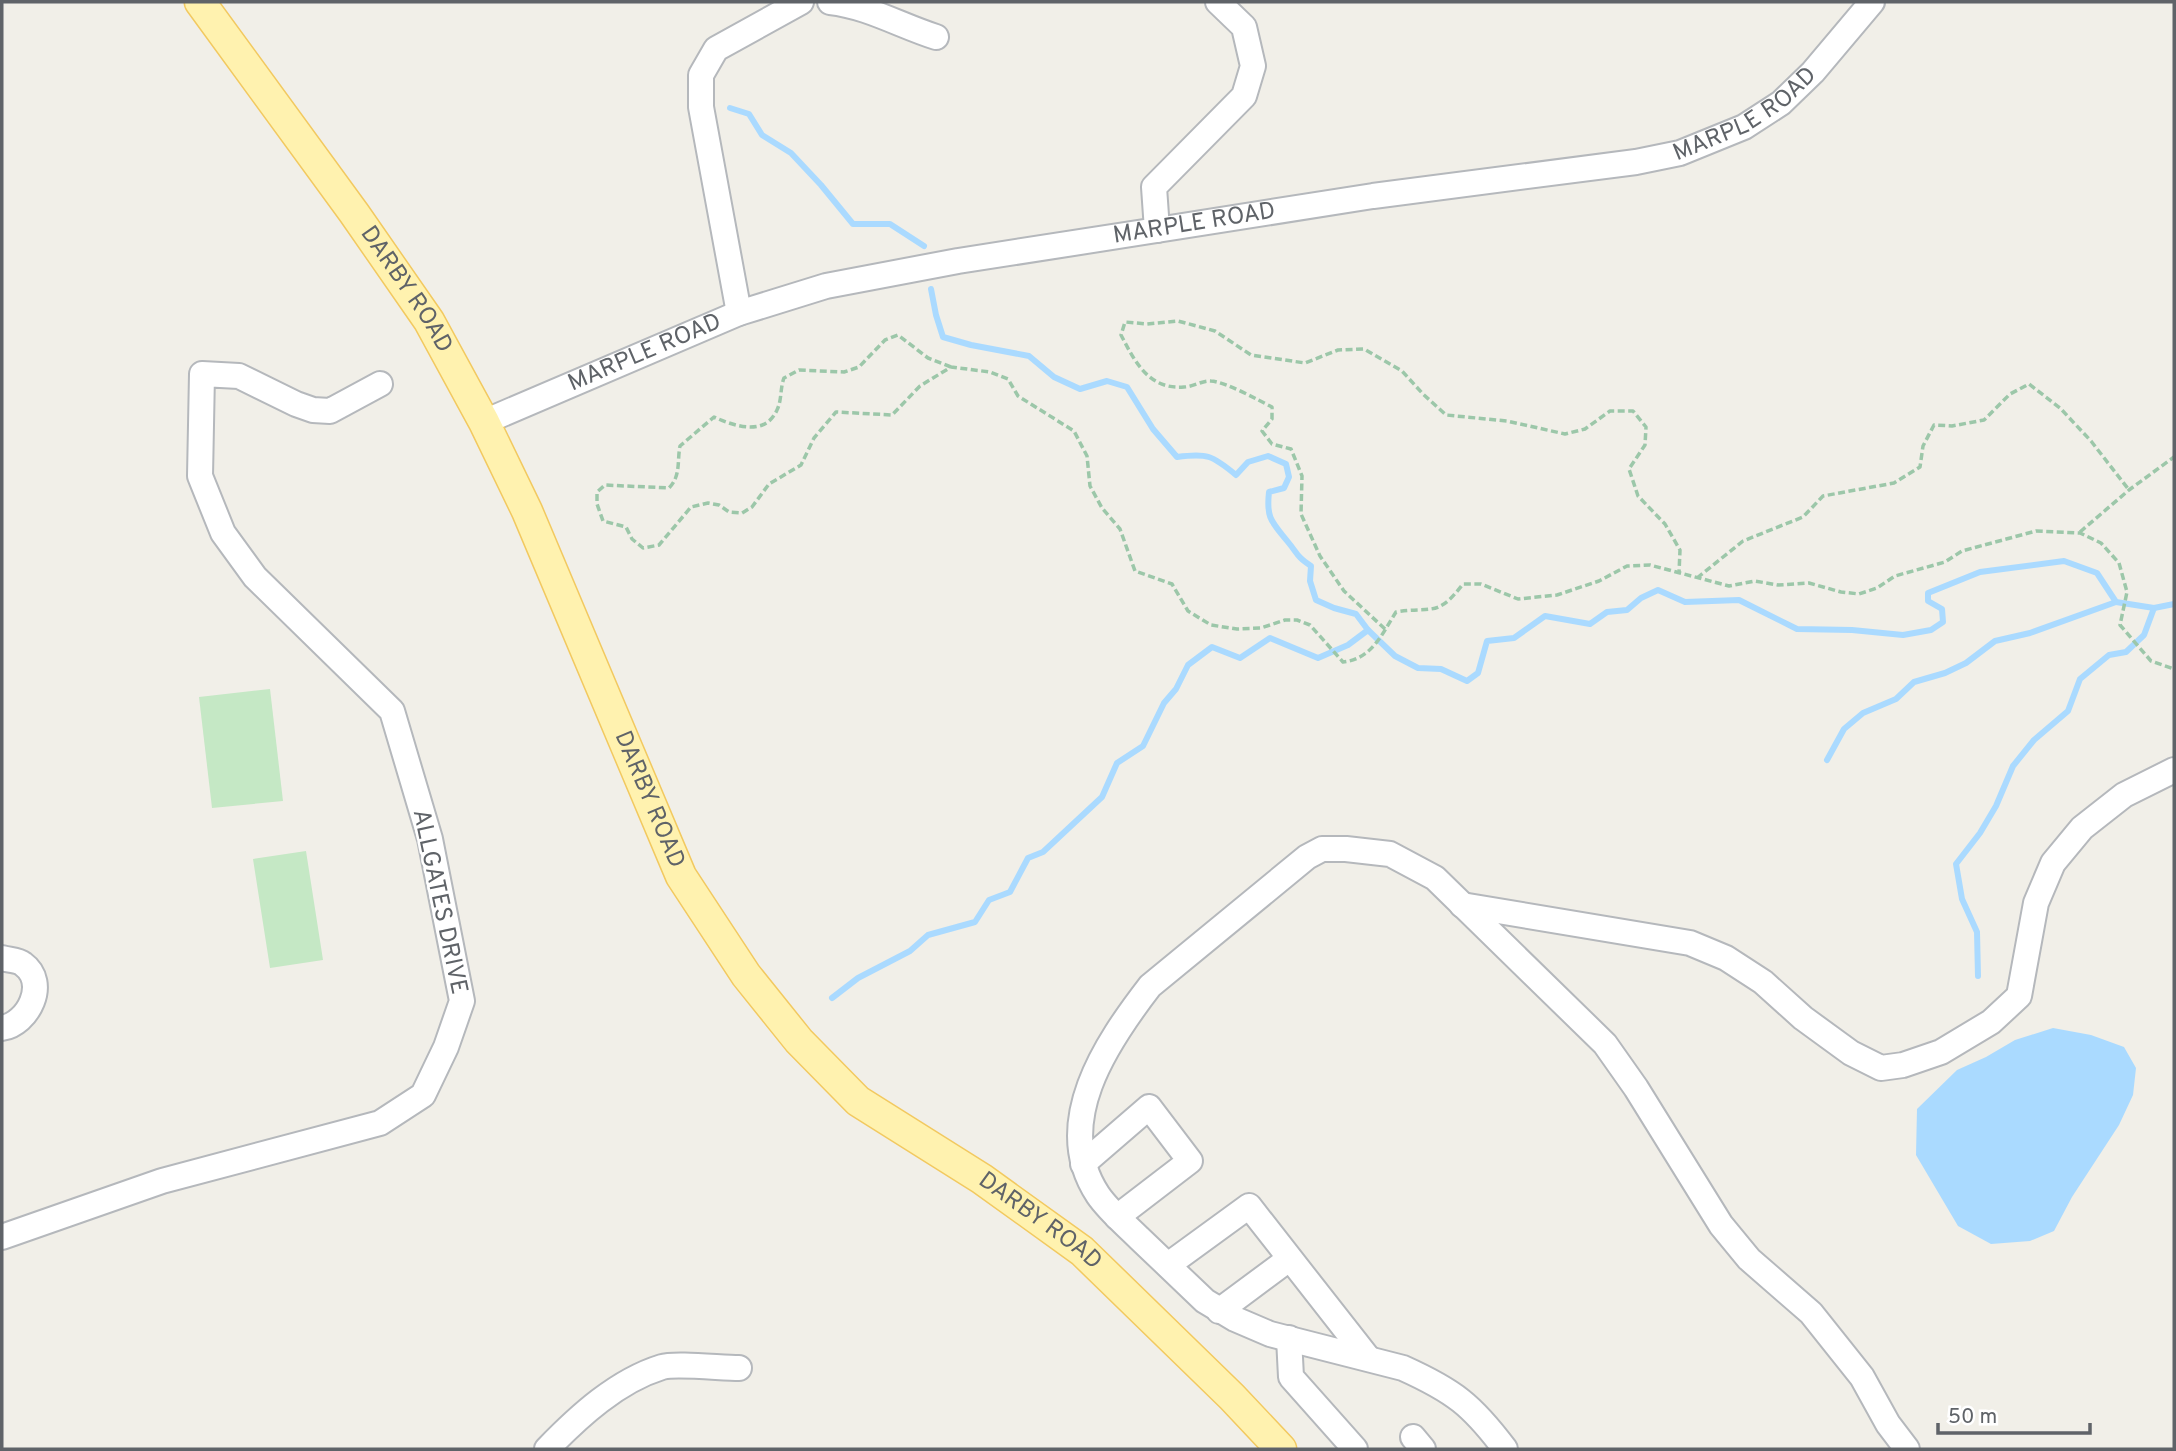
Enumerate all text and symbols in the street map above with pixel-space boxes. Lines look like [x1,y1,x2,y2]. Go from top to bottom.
street label: MARPLE ROAD [1669,61,1824,169]
street label: MARPLE ROAD [1111,197,1278,252]
street label: DARBY ROAD [353,221,459,358]
street label: MARPLE ROAD [564,307,726,399]
street label: DARBY ROAD [607,727,691,873]
street label: ALLGATES DRIVE [405,807,473,997]
street label: DARBY ROAD [972,1166,1108,1277]
scale bar [1938,1392,2090,1436]
text: 50 m [1948,1404,1997,1431]

